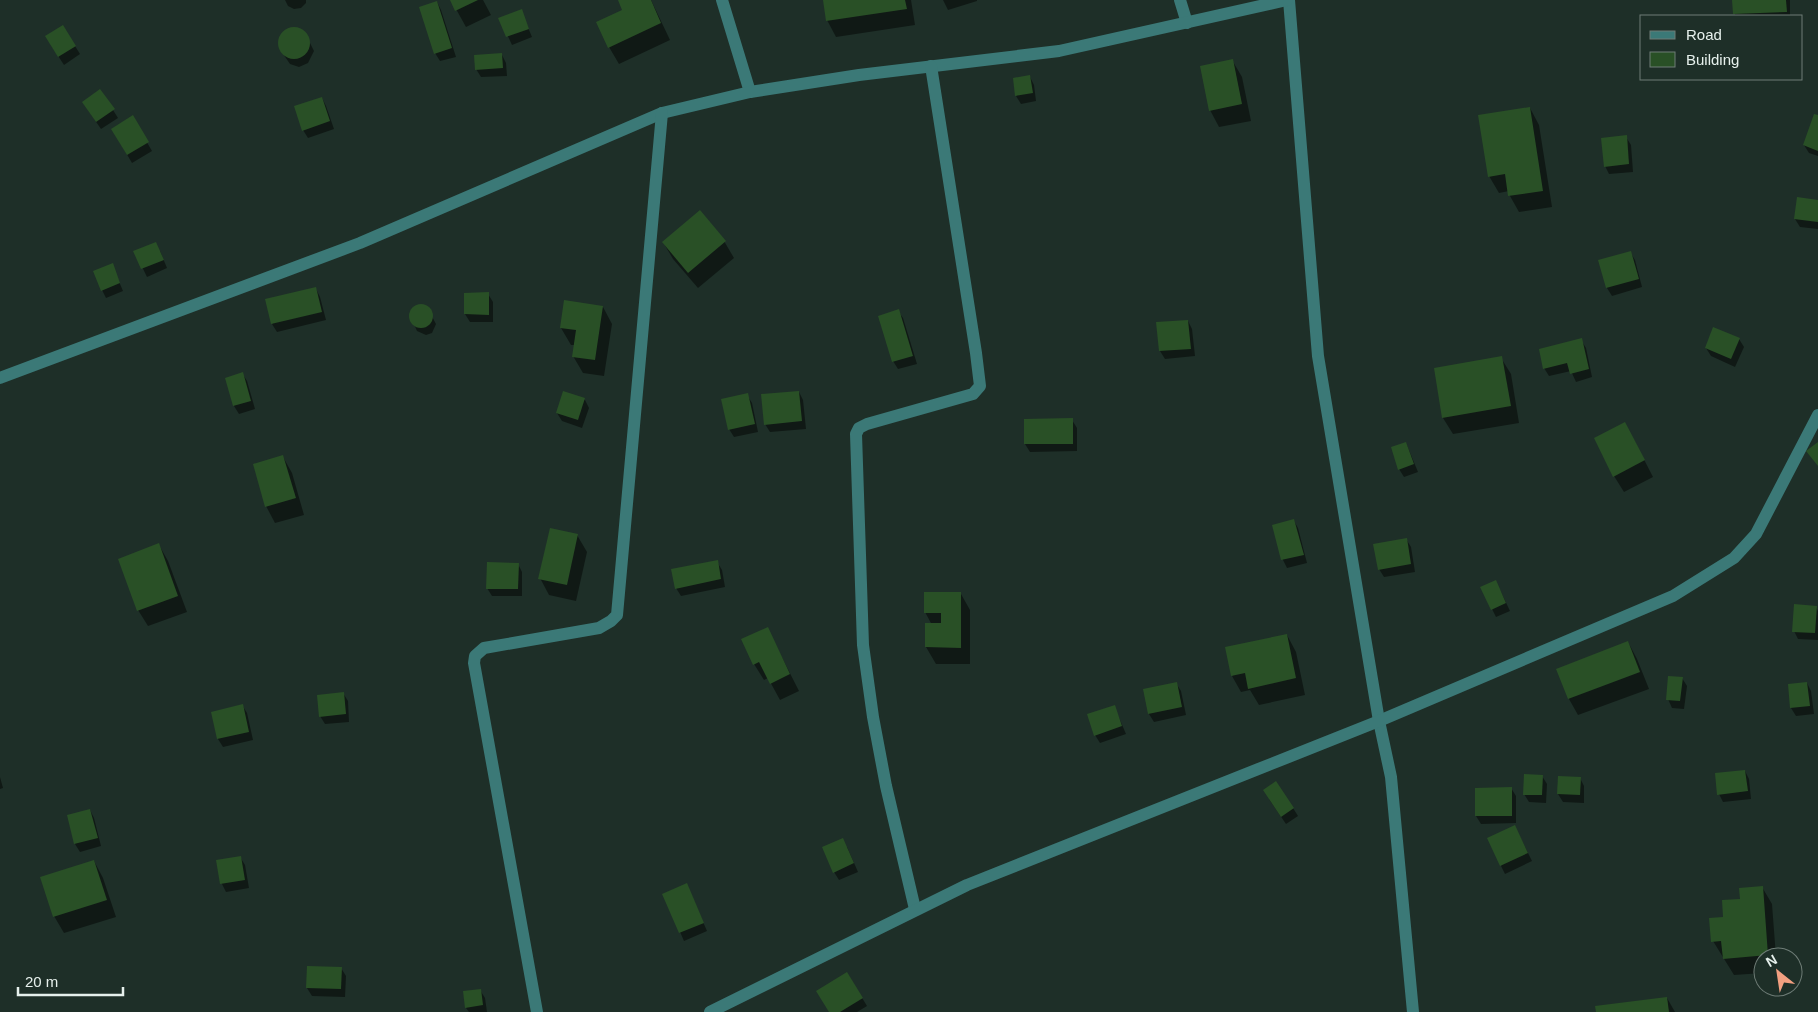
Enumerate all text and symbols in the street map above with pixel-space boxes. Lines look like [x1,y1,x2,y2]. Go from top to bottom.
legend [1640,15,1803,80]
text: Road [1686,26,1722,43]
text: Building [1686,51,1739,68]
north arrow [1753,947,1803,997]
text: N [1763,951,1780,970]
scale bar [18,964,122,996]
text: 20 m [25,973,58,990]

